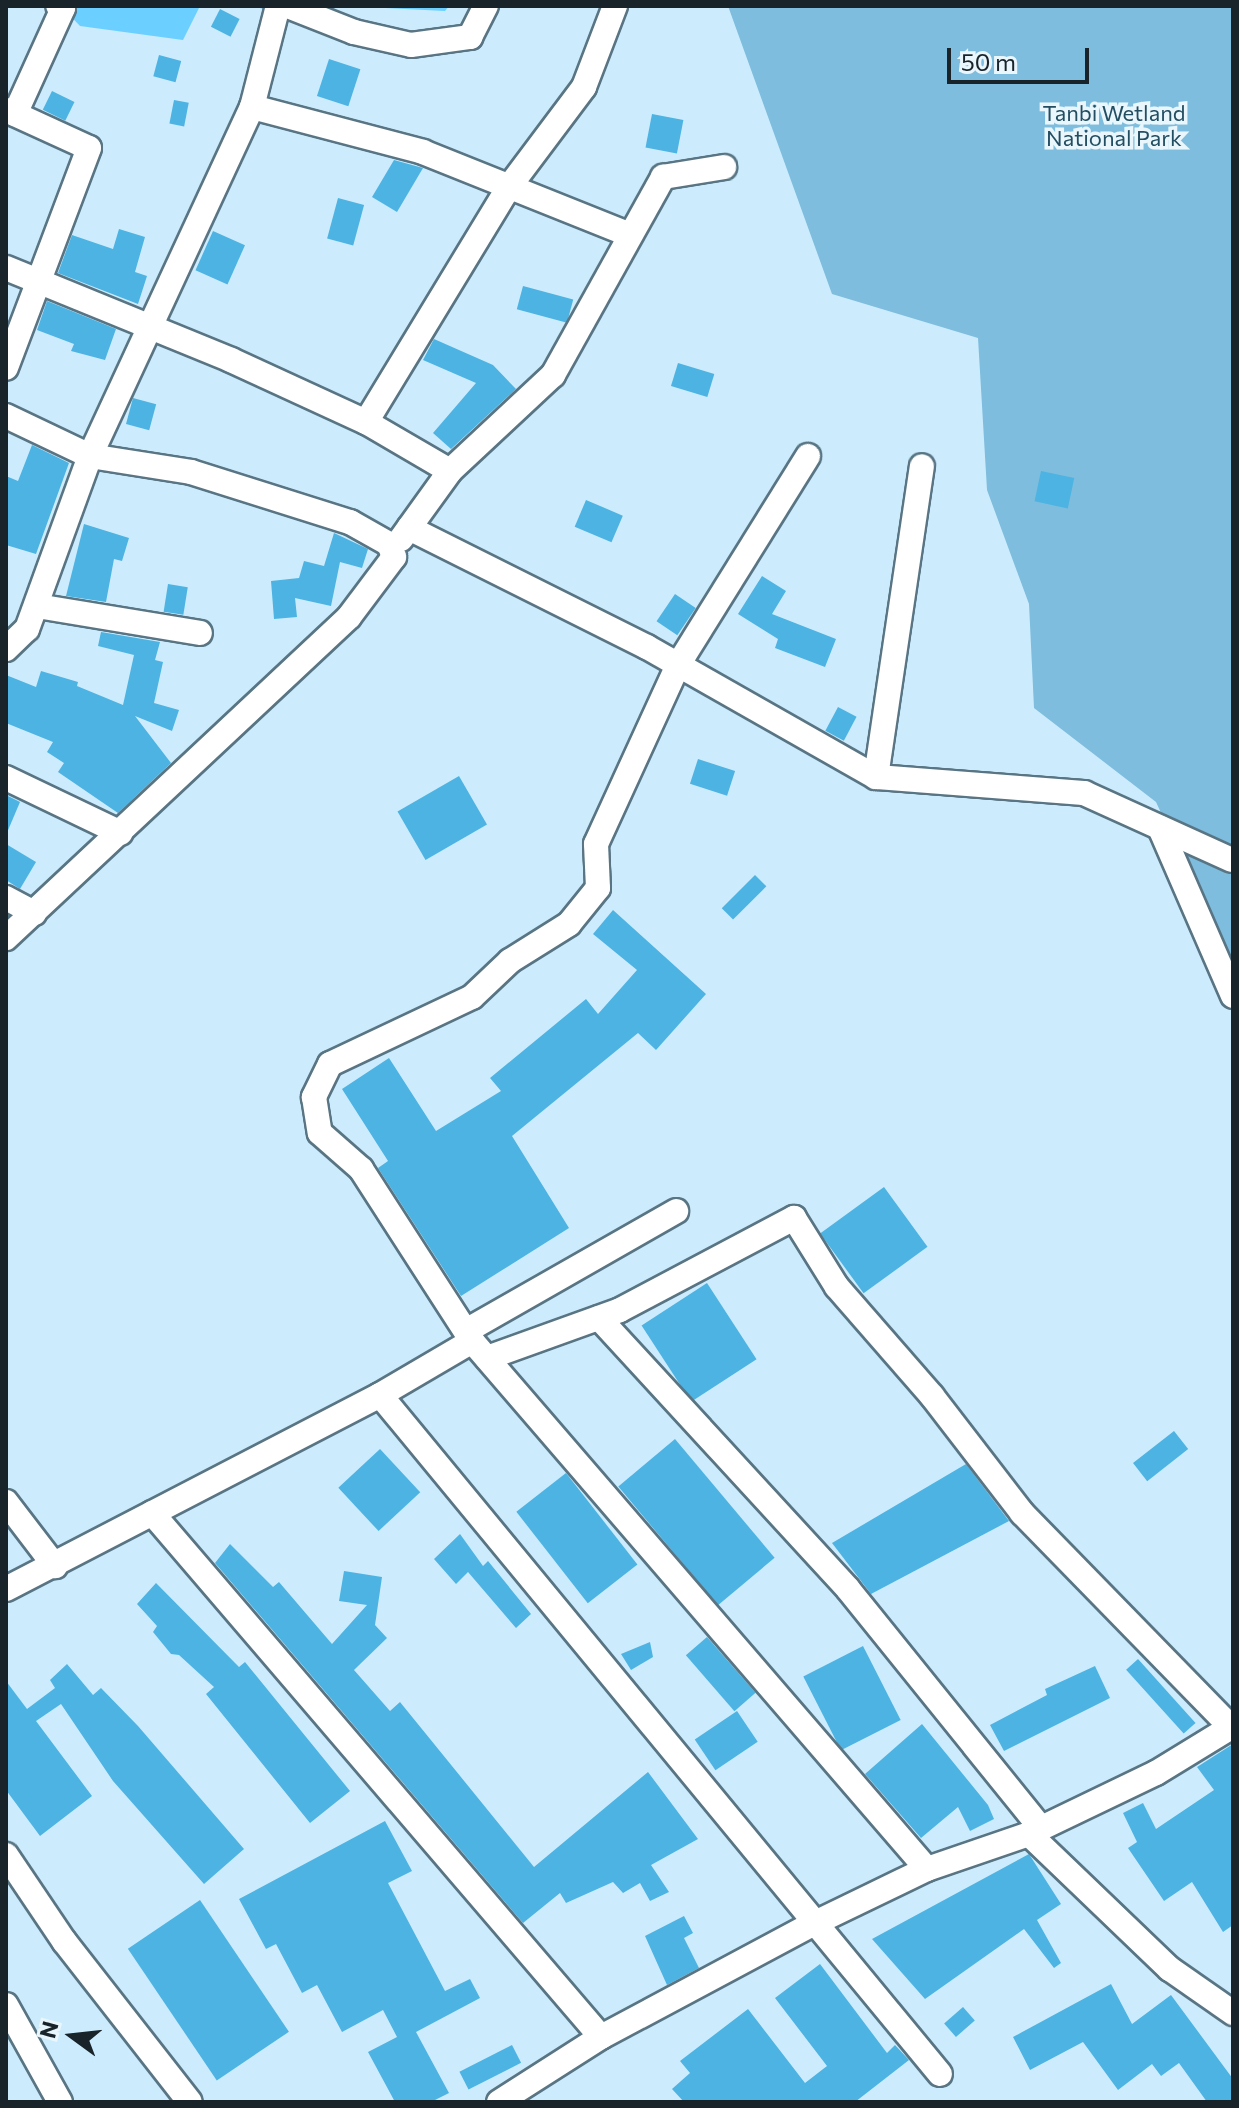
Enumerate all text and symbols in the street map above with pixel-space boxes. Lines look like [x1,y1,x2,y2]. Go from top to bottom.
scale bar [951,32,1093,82]
text: 50 m [961,47,1016,76]
park label: Tanbi Wetland National Park [1043,99,1185,150]
north arrow [32,1996,112,2076]
text: N [33,2018,64,2041]

